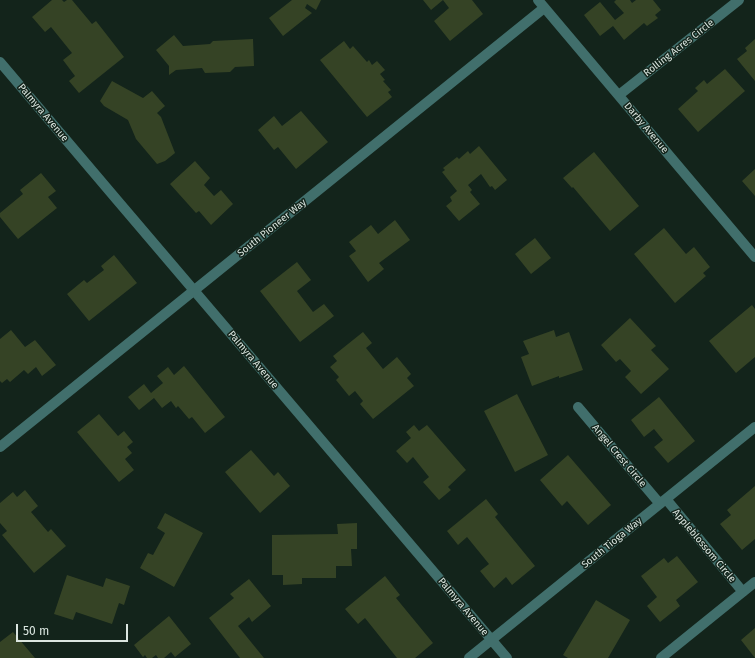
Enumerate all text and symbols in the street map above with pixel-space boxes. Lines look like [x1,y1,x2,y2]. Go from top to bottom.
street label: Rolling Acres Circle [641,17,717,79]
street label: Palmyra Avenue [15,82,71,144]
street label: Darby Avenue [621,100,671,156]
street label: South Pioneer Way [235,197,309,259]
street label: Palmyra Avenue [225,329,281,391]
street label: Angel Crest Circle [589,422,649,490]
street label: Appleblossom Circle [670,507,738,585]
street label: South Tioga Way [579,515,645,571]
street label: Palmyra Avenue [435,576,491,638]
scale bar [18,616,130,642]
text: 50 m [23,624,49,638]

